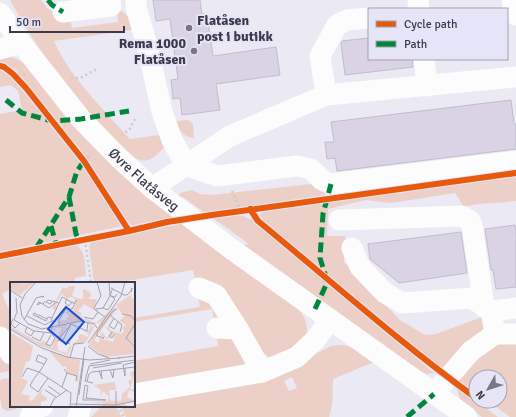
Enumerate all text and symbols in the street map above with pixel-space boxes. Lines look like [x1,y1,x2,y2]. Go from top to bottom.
scale bar [10,8,124,34]
legend [368,8,508,60]
place label: Flatåsen post i butikk [197,12,274,45]
text: 50 m [16,15,41,30]
text: Cycle path [404,17,457,32]
marker: Flatåsen post i butikk [184,23,194,33]
place label: Rema 1000 Flatåsen [119,35,186,68]
text: Path [404,37,427,52]
marker: Rema 1000 Flatåsen [189,46,199,56]
street label: Øvre Flatåsveg [105,145,183,215]
inset map [10,282,135,407]
north arrow [468,369,508,409]
text: N [473,388,488,402]

